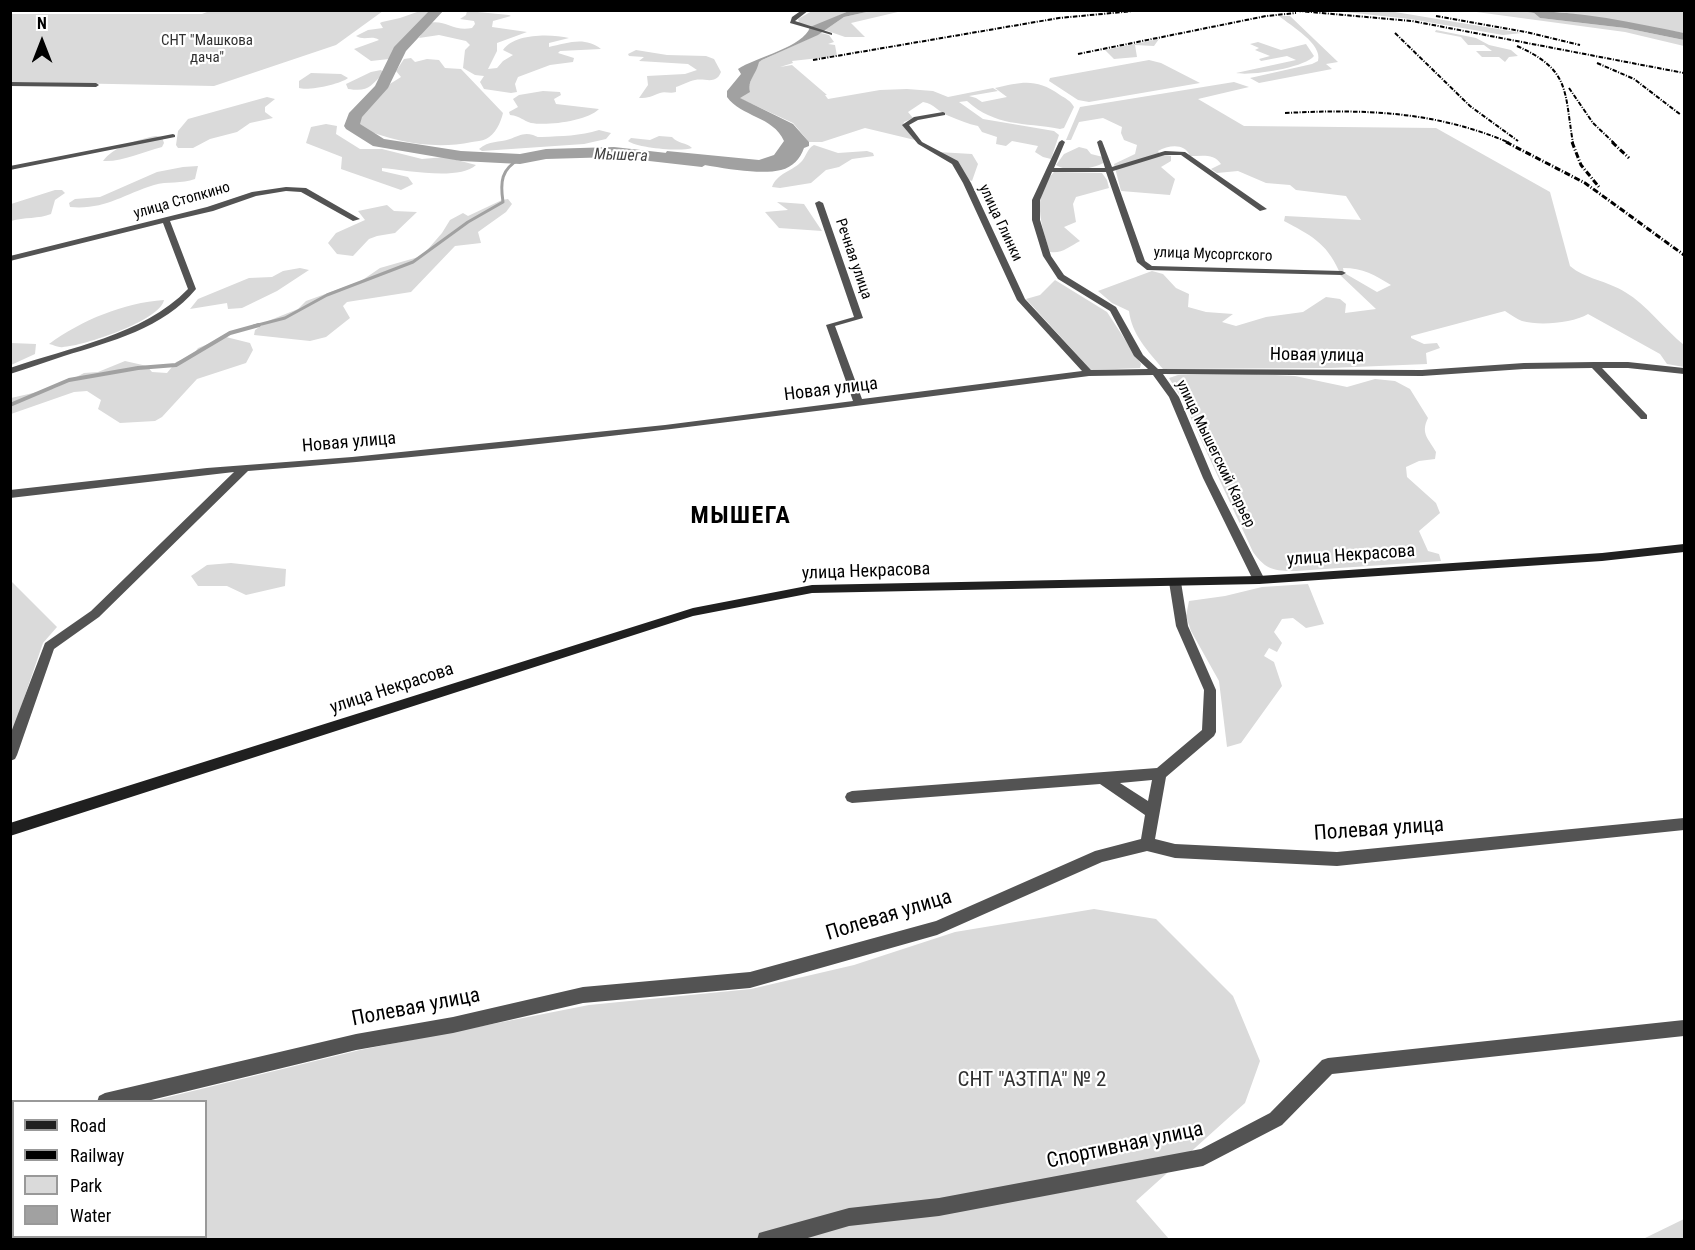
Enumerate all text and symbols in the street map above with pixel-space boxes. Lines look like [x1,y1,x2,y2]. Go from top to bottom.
north arrow [12,12,72,72]
text: N [37,14,47,33]
park label: СНТ "Машкова дача" [161,32,253,67]
water label: Мышега [594,145,648,167]
street label: улица Стопкино [132,179,232,223]
street label: улица Глинки [974,182,1026,264]
street label: Речная улица [831,216,875,302]
street label: улица Мусоргского [1153,244,1273,266]
street label: Новая улица [1270,344,1364,368]
street label: Новая улица [783,374,879,406]
street label: улица Мышегский Карьер [1171,377,1259,531]
street label: Новая улица [301,428,397,458]
district label: МЫШЕГА [691,503,791,531]
street label: улица Некрасова [1286,541,1416,571]
street label: улица Некрасова [801,559,931,585]
street label: улица Некрасова [328,659,456,719]
street label: Полевая улица [1313,813,1445,847]
street label: Полевая улица [823,885,955,947]
street label: Полевая улица [350,983,482,1033]
park label: СНТ "АЗТПА" № 2 [958,1068,1106,1094]
legend [12,1100,207,1238]
text: Road [70,1115,106,1136]
street label: Спортивная улица [1044,1117,1206,1175]
text: Railway [70,1145,124,1166]
text: Park [70,1175,102,1196]
text: Water [70,1205,111,1226]

